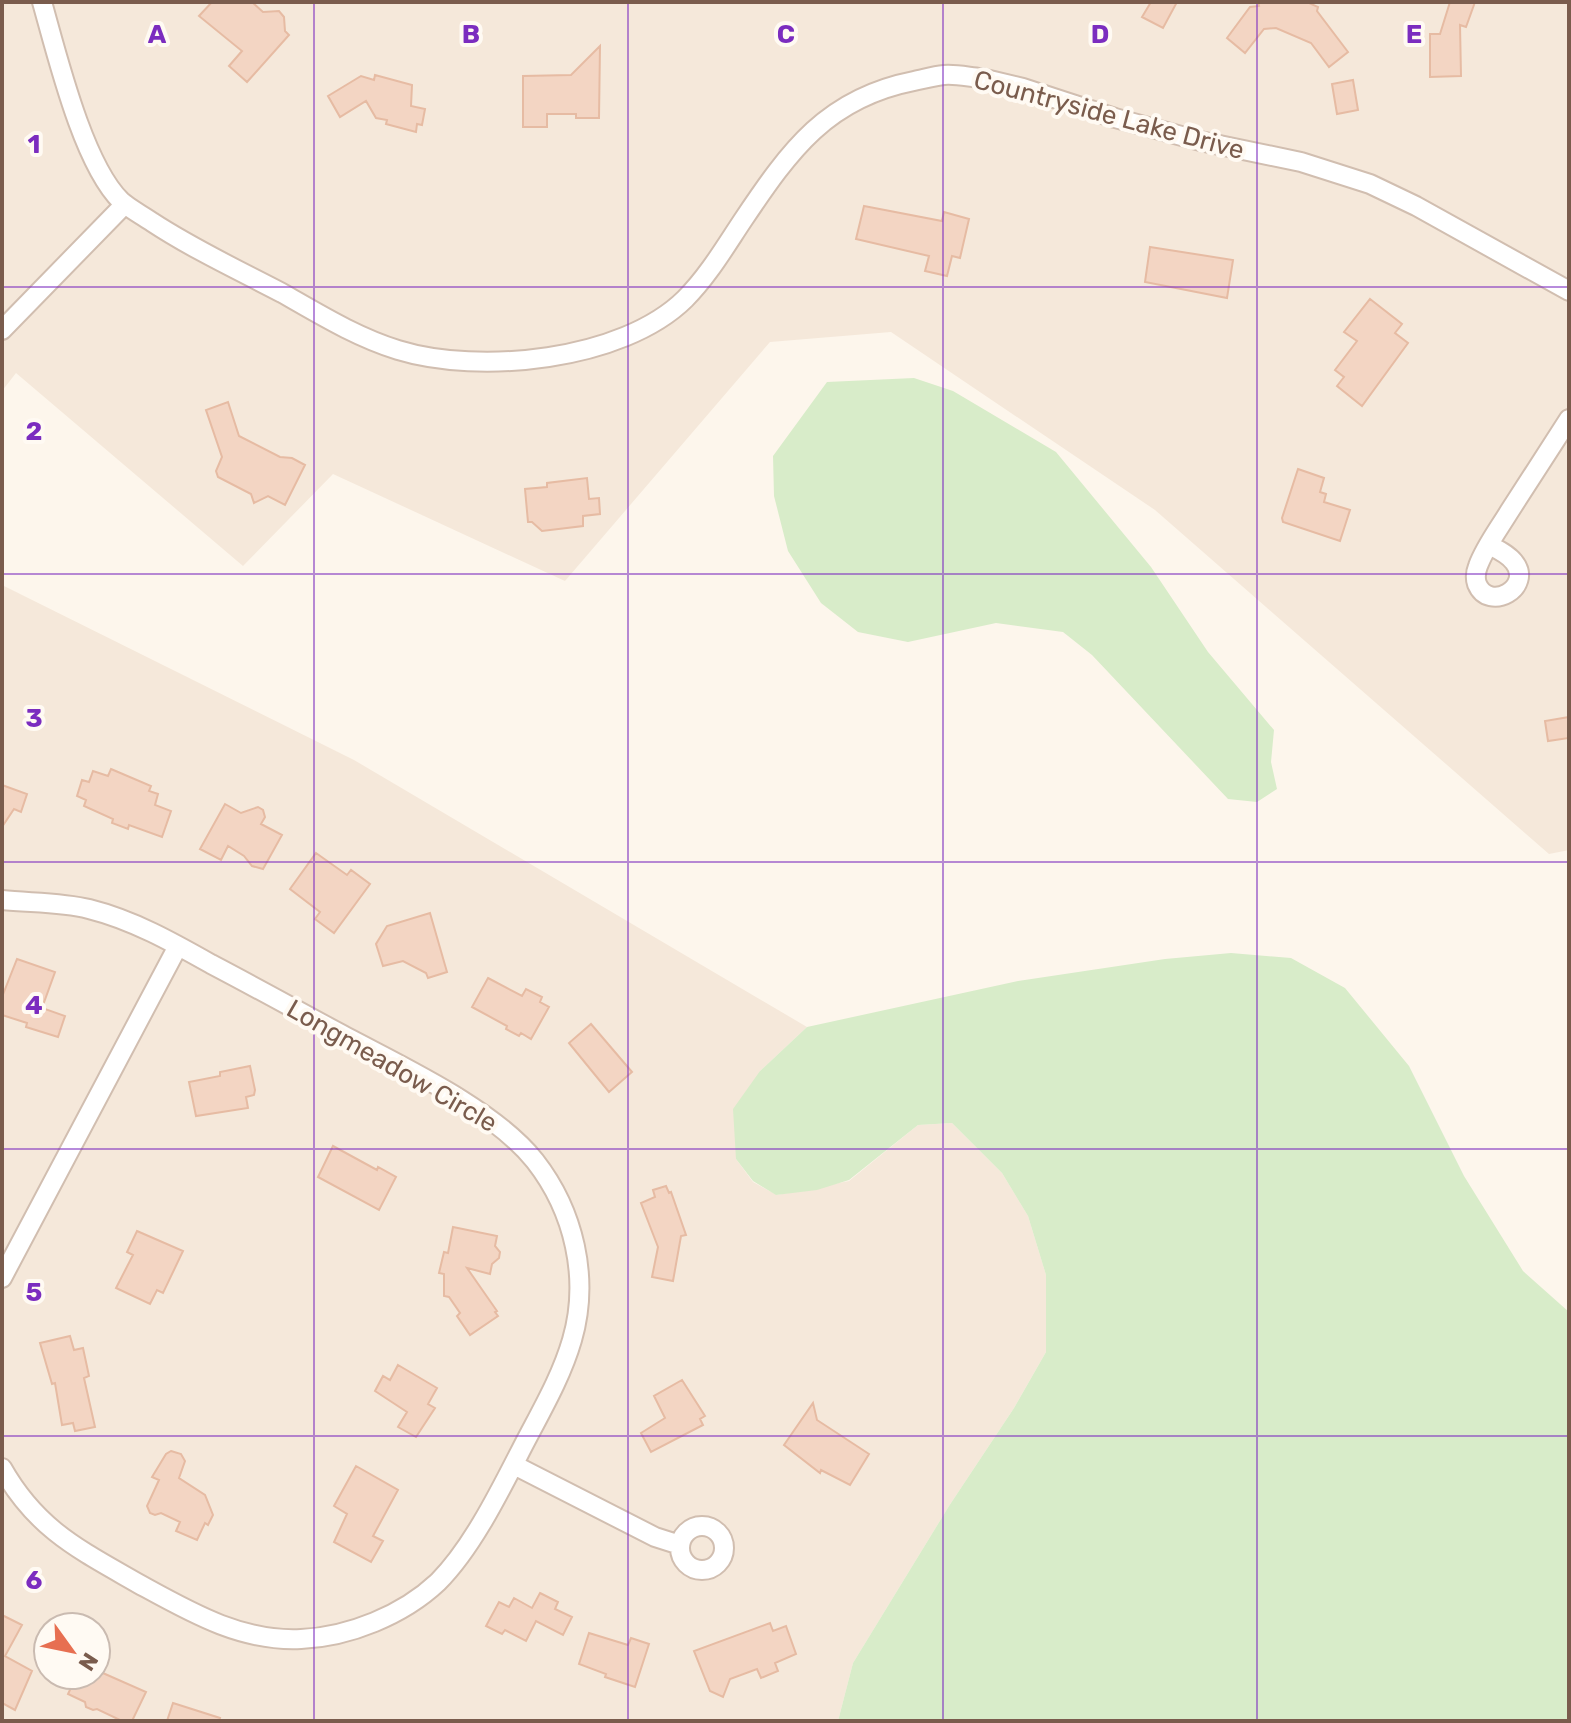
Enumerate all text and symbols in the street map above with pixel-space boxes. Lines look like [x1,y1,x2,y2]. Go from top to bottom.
text: A [148,19,167,50]
text: B [462,19,480,50]
text: C [777,19,795,50]
text: D [1091,19,1109,50]
text: E [1406,19,1422,50]
street label: Countryside Lake Drive [970,64,1248,166]
text: 1 [28,129,40,160]
text: 2 [26,416,42,447]
text: 3 [25,703,43,734]
text: 4 [25,990,43,1021]
street label: Longmeadow Circle [281,993,503,1139]
text: 5 [26,1277,42,1308]
text: 6 [26,1565,43,1596]
north arrow [32,1611,112,1691]
text: N [73,1648,104,1676]

